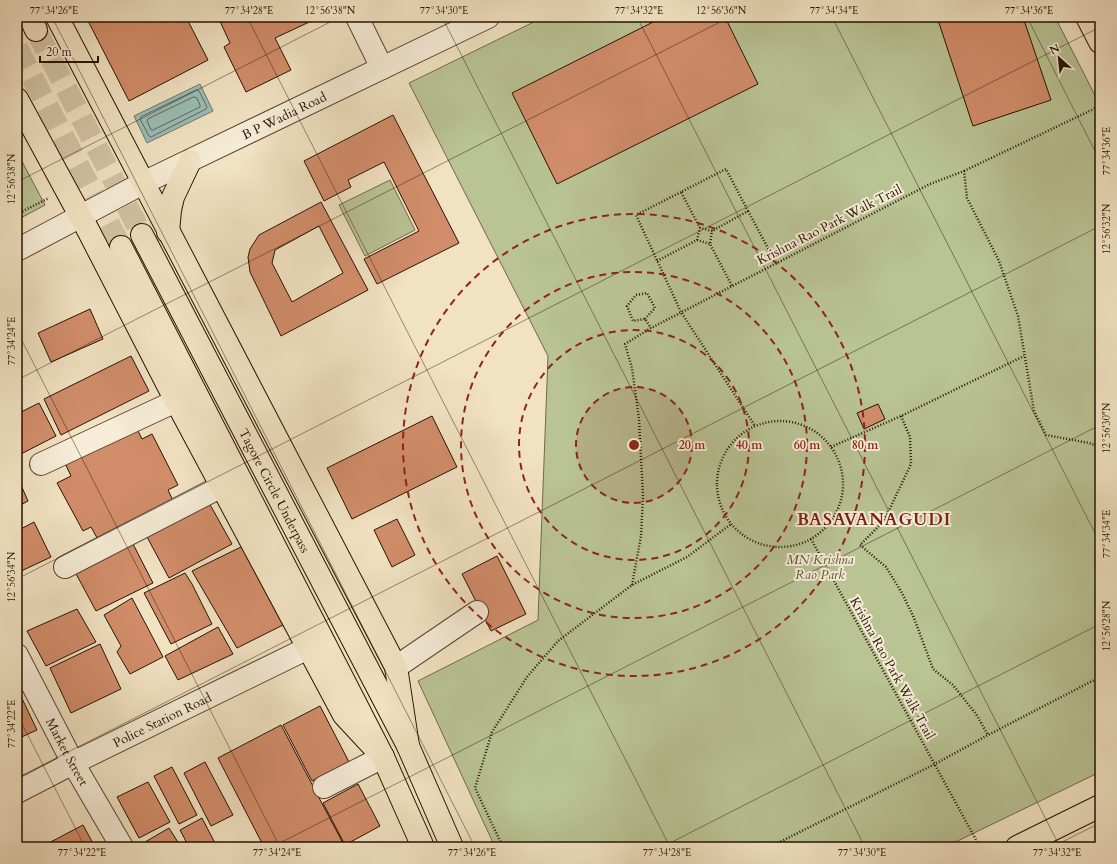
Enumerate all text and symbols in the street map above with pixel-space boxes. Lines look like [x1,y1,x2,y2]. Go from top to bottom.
text: 77°34'26"E [30,4,78,18]
text: 77°34'28"E [225,4,273,18]
text: 12°56'38"N [305,4,356,18]
text: 77°34'30"E [420,4,468,18]
text: 77°34'32"E [615,4,663,18]
text: 12°56'36"N [696,4,747,18]
text: 77°34'34"E [810,4,858,18]
text: 77°34'36"E [1005,4,1053,18]
scale bar [40,38,98,64]
north arrow [1039,38,1079,78]
text: N [1047,40,1063,58]
text: 20 m [46,44,73,60]
street label: B P Wadia Road [239,88,330,144]
text: 77°34'36"E [1100,127,1114,175]
text: 12°56'38"N [5,153,19,204]
street label: Krishna Rao Park Walk Trail [754,180,906,269]
text: 12°56'32"N [1100,203,1114,254]
text: 77°34'24"E [5,317,19,365]
text: 12°56'30"N [1100,402,1114,453]
street label: Tagore Circle Underpass [234,426,314,556]
text: 20 m [679,437,706,453]
text: 40 m [736,437,763,453]
text: 60 m [794,437,821,453]
text: 80 m [852,437,879,453]
centre of rings [627,438,641,452]
district label: BASAVANAGUDI [797,508,951,531]
text: 77°34'34"E [1100,510,1114,558]
text: 12°56'34"N [5,551,19,602]
park label: MN Krishna Rao Park [787,551,854,584]
street label: Krishna Rao Park Walk Trail [845,594,939,744]
text: 12°56'28"N [1100,600,1114,651]
street label: Police Station Road [110,689,215,752]
text: 77°34'22"E [5,700,19,748]
street label: Market Street [41,715,92,789]
text: 77°34'22"E [58,846,106,860]
text: 77°34'24"E [253,846,301,860]
text: 77°34'26"E [448,846,496,860]
text: 77°34'28"E [643,846,691,860]
text: 77°34'30"E [838,846,886,860]
text: 77°34'32"E [1033,846,1081,860]

